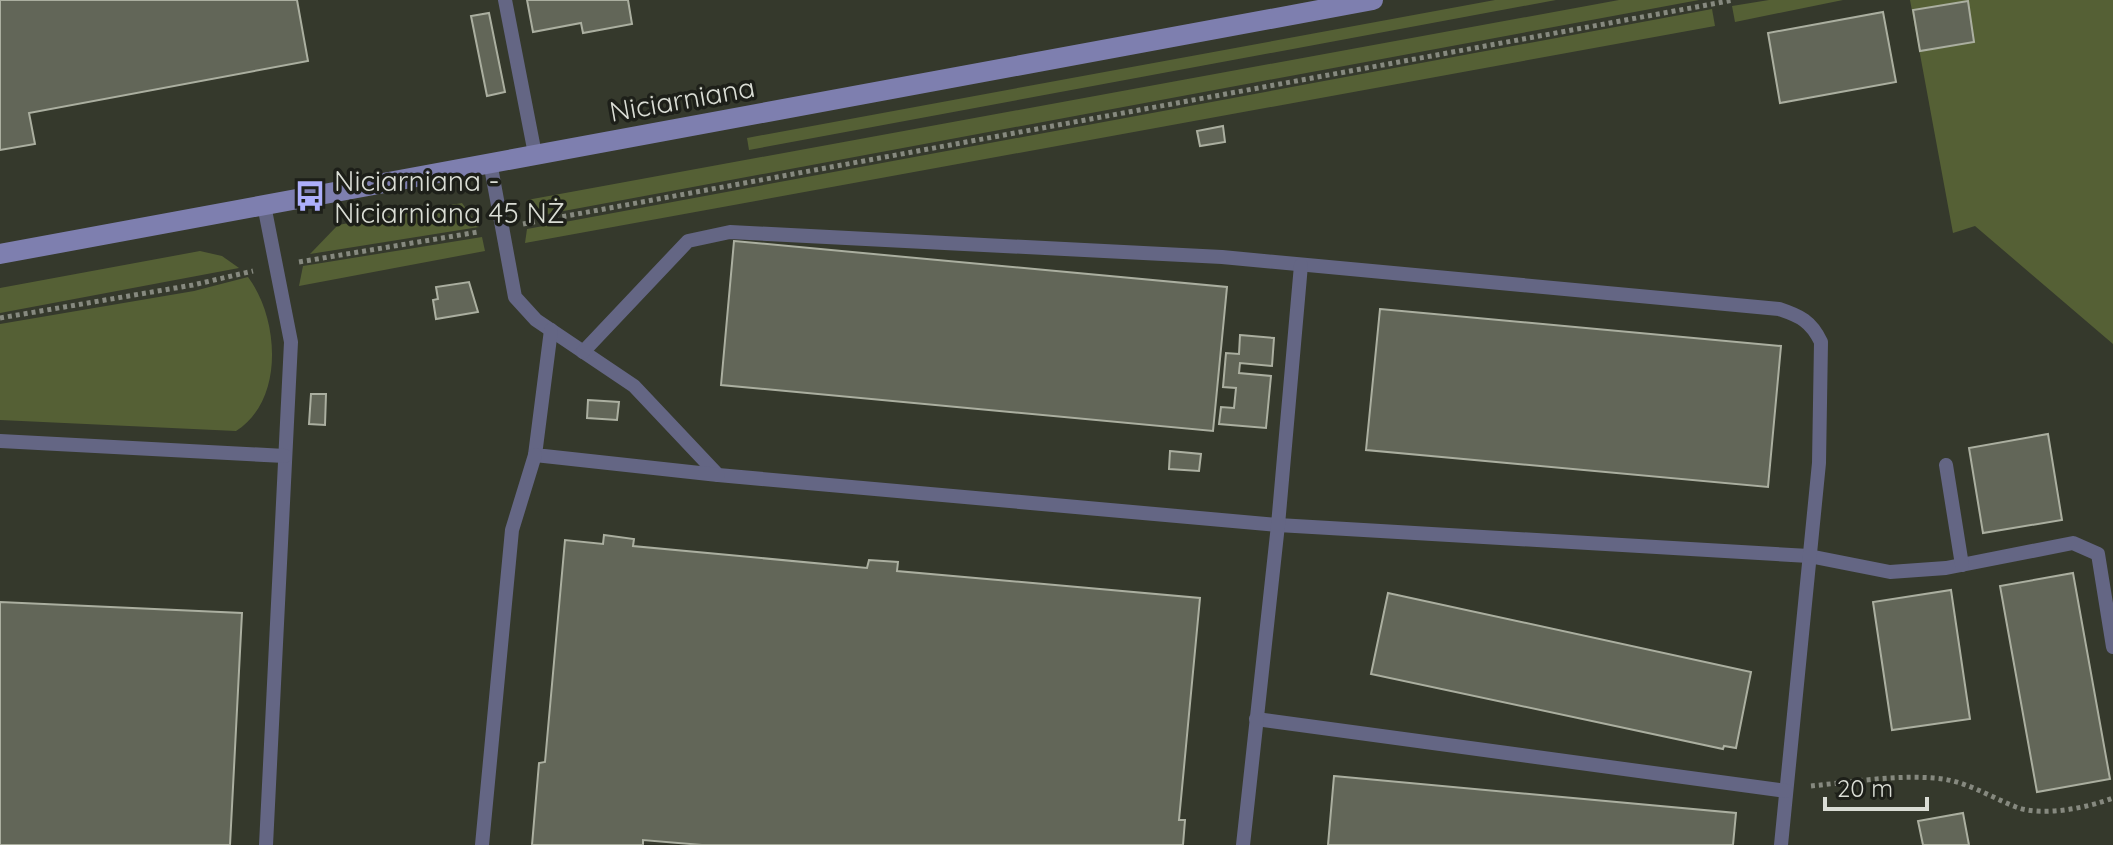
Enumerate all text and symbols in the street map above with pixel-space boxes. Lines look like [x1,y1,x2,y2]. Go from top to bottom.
street label: Niciarniana [607,69,757,129]
place label: Niciarniana - Niciarniana 45 NŻ [334,163,565,230]
bus stop icon: Niciarniana - Niciarniana 45 NŻ [293,179,327,213]
scale bar [1825,761,1927,811]
text: 20 m [1837,773,1893,803]

